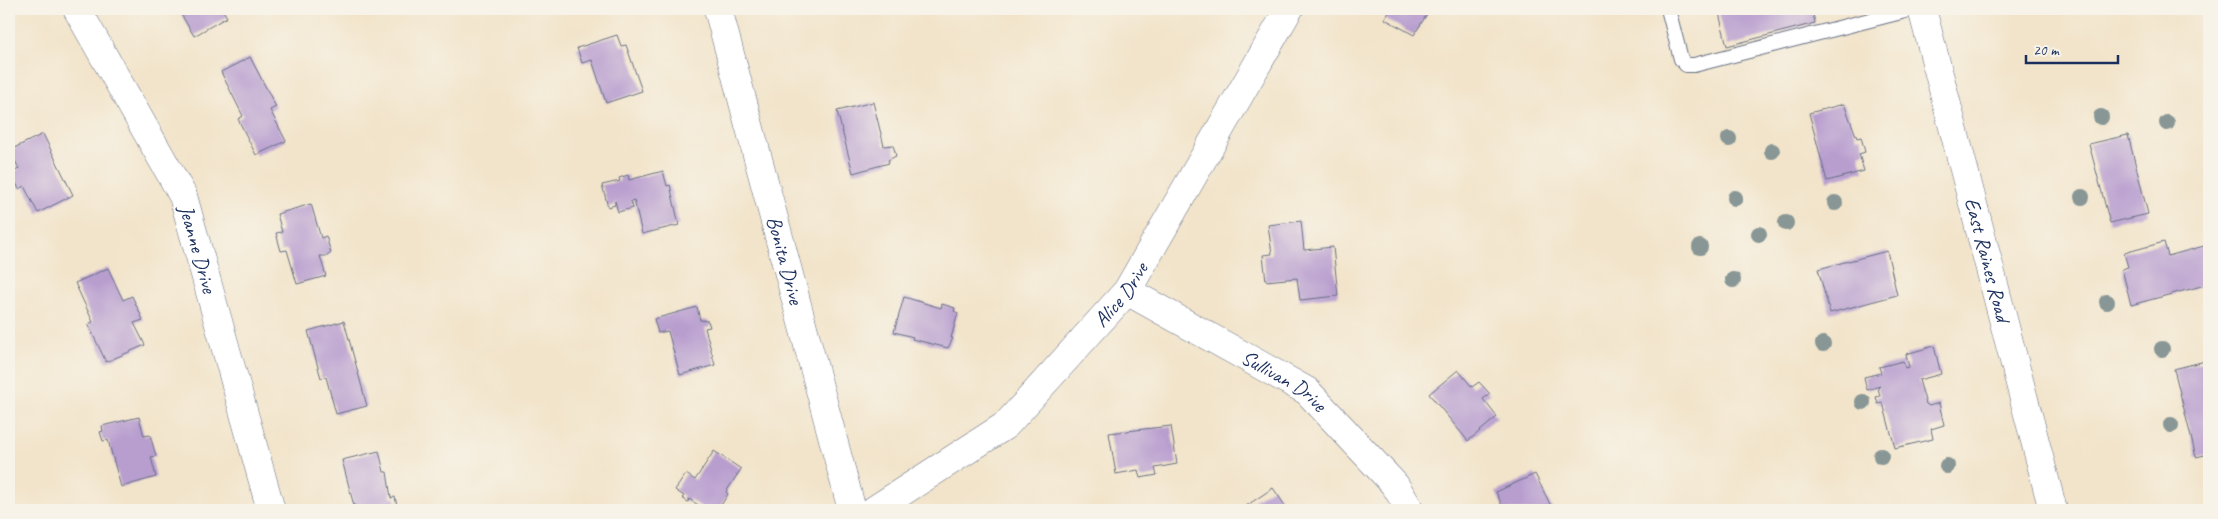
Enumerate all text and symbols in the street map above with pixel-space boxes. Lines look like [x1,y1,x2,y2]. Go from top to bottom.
scale bar [2026,32,2118,64]
text: 20 m [2033,41,2060,60]
street label: East Raines Road [1959,195,2017,328]
street label: Jeanne Drive [173,201,223,297]
street label: Bonita Drive [761,213,810,308]
street label: Alice Drive [1088,256,1155,332]
street label: Sullivan Drive [1237,344,1333,418]

